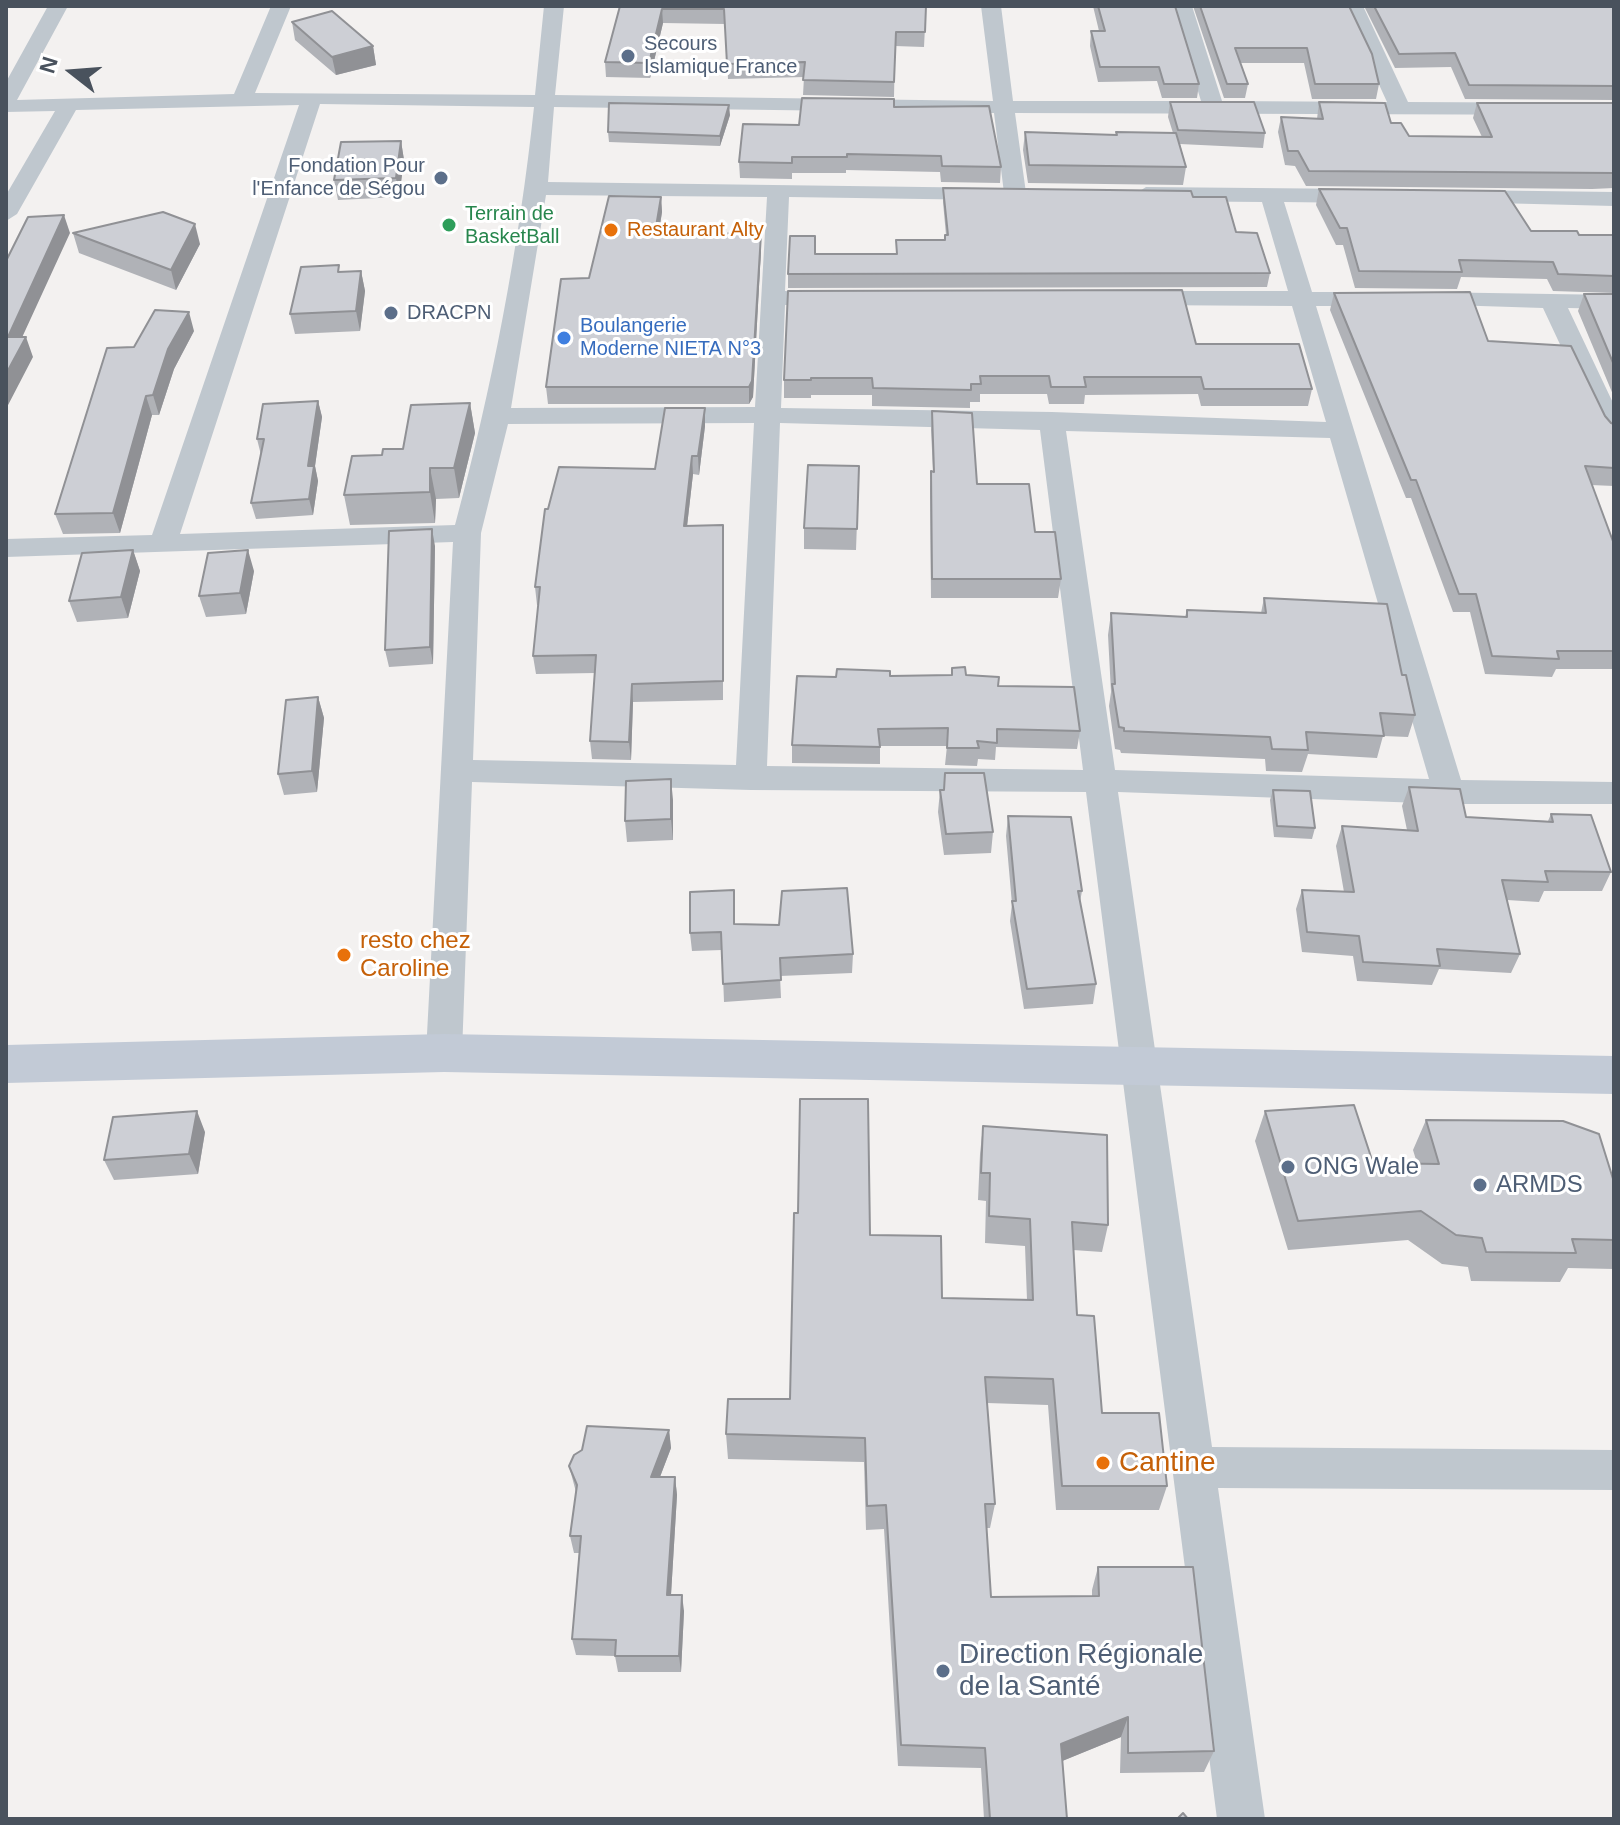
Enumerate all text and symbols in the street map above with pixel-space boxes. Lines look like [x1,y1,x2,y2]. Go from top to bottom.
north arrow [32,32,112,112]
place label: Secours Islamique France [644,32,797,79]
marker: Secours Islamique France [619,47,637,65]
text: N [34,54,63,76]
place label: Fondation Pour l'Enfance de Ségou [252,154,425,201]
marker: Fondation Pour l'Enfance de Ségou [432,169,450,187]
place label: Terrain de BasketBall [465,202,559,249]
marker: Terrain de BasketBall [440,216,458,234]
place label: Restaurant Alty [627,218,764,242]
marker: Restaurant Alty [602,221,620,239]
place label: DRACPN [407,301,491,325]
marker: DRACPN [382,304,400,322]
place label: Boulangerie Moderne NIETA N°3 [580,314,761,361]
marker: Boulangerie Moderne NIETA N°3 [555,329,573,347]
place label: resto chez Caroline [360,927,471,983]
marker: resto chez Caroline [335,946,353,964]
place label: ONG Wale [1304,1153,1419,1181]
marker: ONG Wale [1279,1158,1297,1176]
place label: ARMDS [1496,1171,1583,1199]
marker: ARMDS [1471,1176,1489,1194]
place label: Cantine [1119,1446,1216,1480]
marker: Cantine [1094,1454,1112,1472]
place label: Direction Régionale de la Santé [959,1638,1203,1704]
marker: Direction Régionale de la Santé [934,1662,952,1680]

